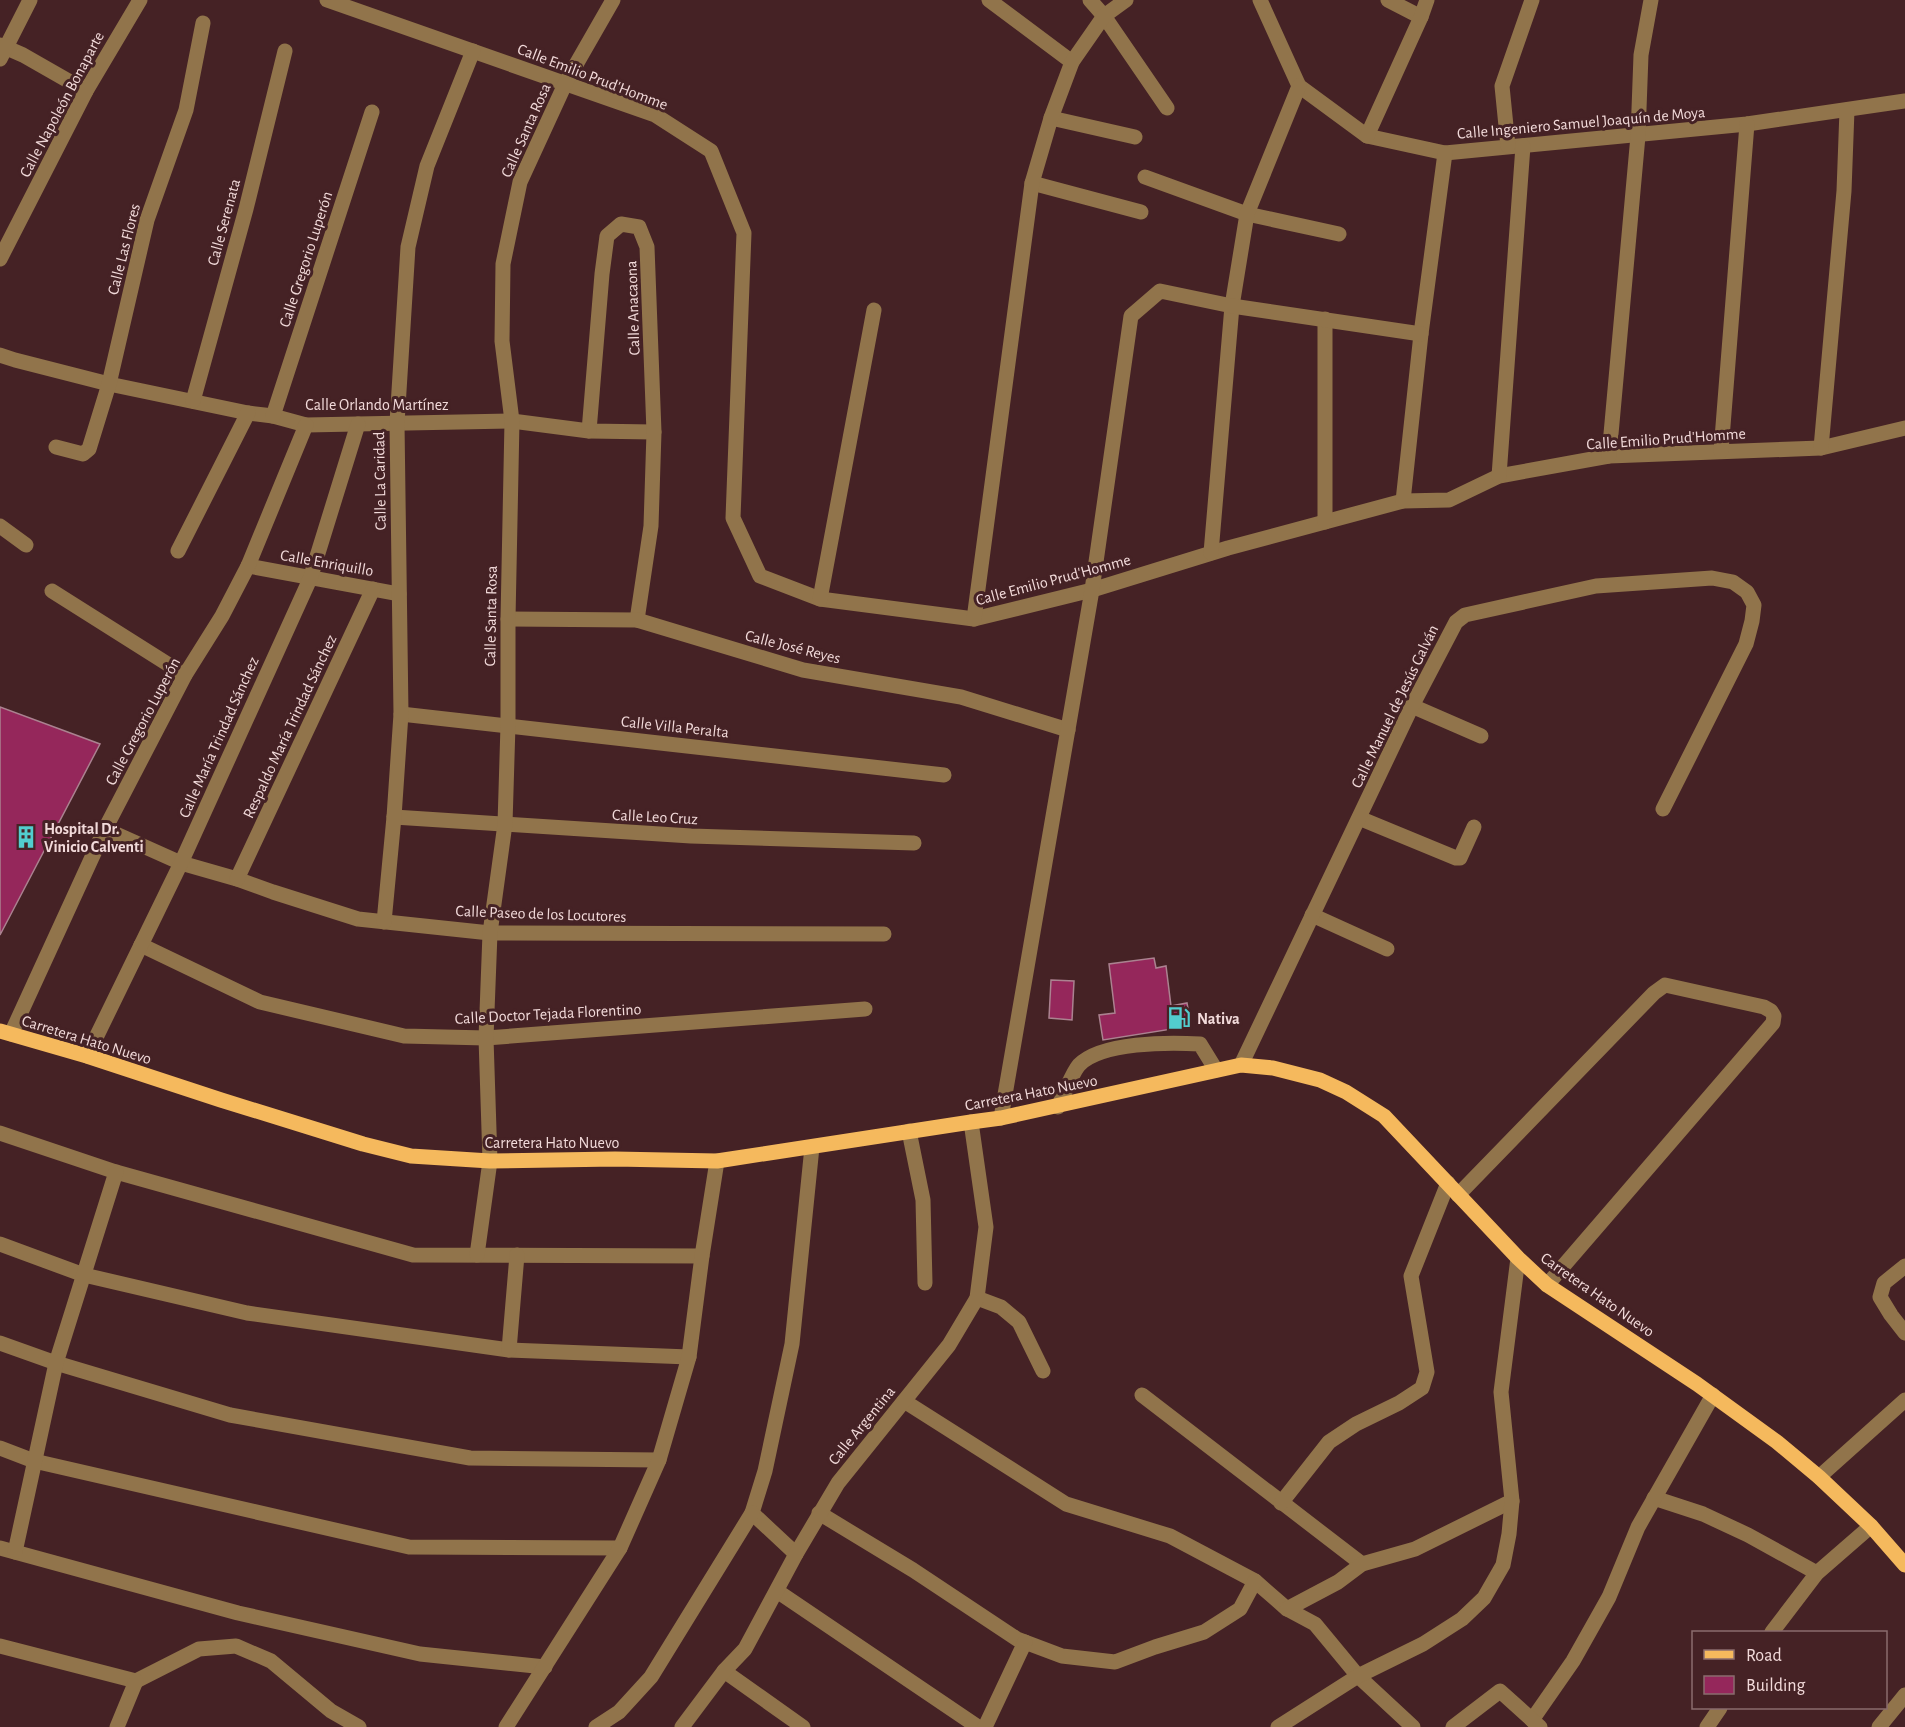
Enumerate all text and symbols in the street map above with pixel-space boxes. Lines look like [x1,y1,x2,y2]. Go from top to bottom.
street label: Calle Napoleón Bonaparte [17,29,107,180]
street label: Calle Emilio Prud'Homme [515,41,670,113]
street label: Calle Santa Rosa [498,81,554,180]
street label: Calle Ingeniero Samuel Joaquín de Moya [1456,104,1706,143]
street label: Calle Serenata [205,177,243,267]
street label: Calle Gregorio Luperón [276,189,335,329]
street label: Calle Las Flores [105,202,143,296]
street label: Calle Anacaona [623,260,643,356]
street label: Calle Orlando Martínez [305,397,449,413]
street label: Calle Emilio Prud'Homme [1586,425,1746,453]
street label: Calle La Caridad [371,431,389,531]
street label: Calle Enriquillo [279,547,375,579]
street label: Calle Emilio Prud'Homme [974,552,1132,608]
street label: Calle Santa Rosa [482,565,500,667]
street label: Calle Manuel de Jesús Galván [1348,622,1441,791]
street label: Calle José Reyes [743,627,842,668]
street label: Respaldo María Trindad Sánchez [240,632,340,821]
street label: Calle María Trindad Sánchez [176,654,262,820]
street label: Calle Gregorio Luperón [103,655,183,788]
street label: Calle Villa Peralta [620,713,730,741]
street label: Calle Leo Cruz [612,807,699,827]
place label: Hospital Dr. Vinicio Calventi [44,821,144,855]
building icon: Hospital Dr. Vinicio Calventi [13,824,39,850]
street label: Calle Paseo de los Locutores [455,903,627,925]
street label: Calle Doctor Tejada Florentino [454,1001,642,1028]
fuel station icon: Nativa [1166,1005,1192,1031]
place label: Nativa [1197,1011,1240,1027]
street label: Carretera Hato Nuevo [20,1013,154,1067]
street label: Carretera Hato Nuevo [964,1072,1099,1114]
street label: Carretera Hato Nuevo [485,1135,619,1151]
street label: Carretera Hato Nuevo [1538,1250,1657,1340]
street label: Calle Argentina [825,1383,898,1468]
legend [1692,1631,1887,1709]
text: Road [1746,1647,1782,1665]
text: Building [1746,1677,1806,1695]

